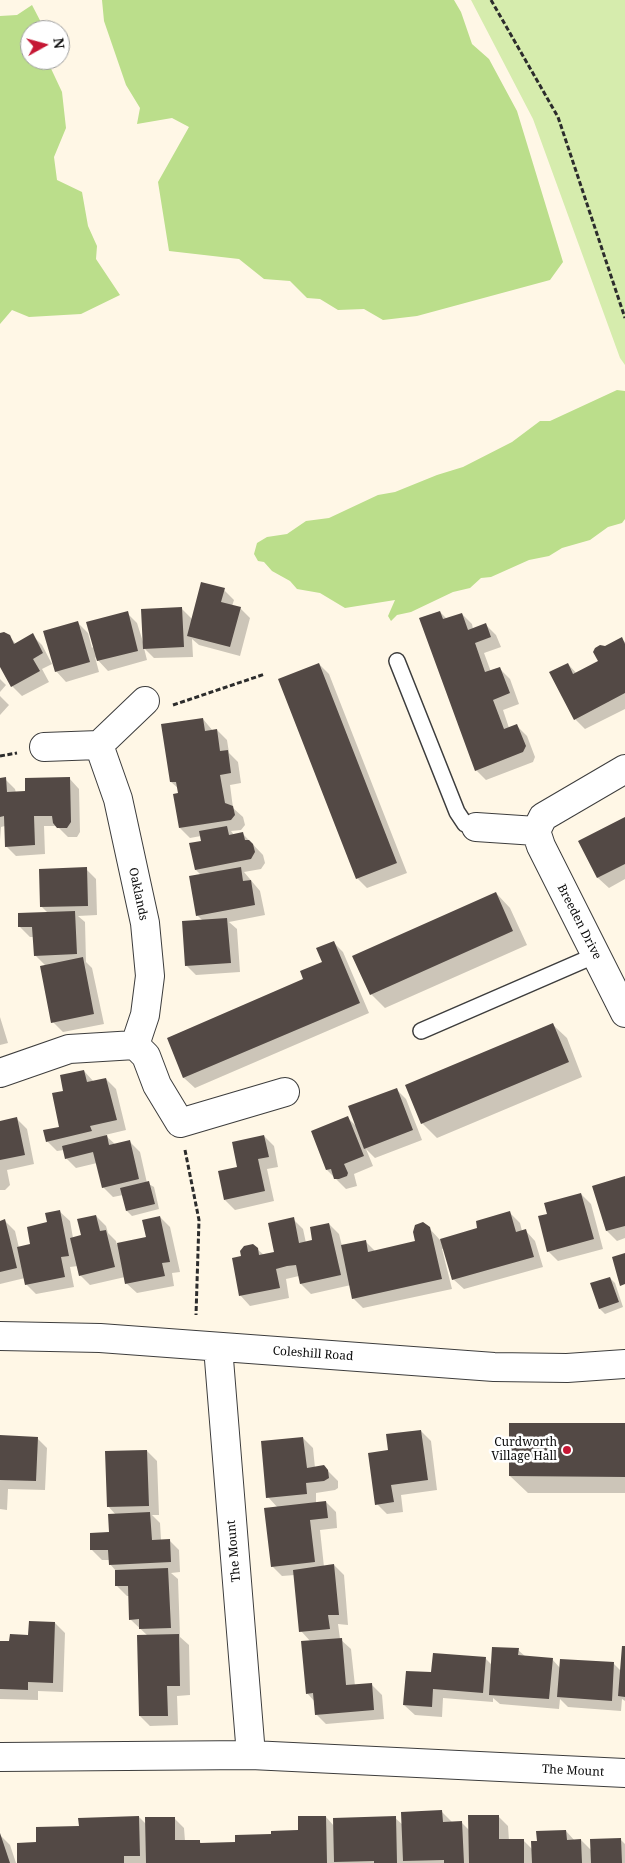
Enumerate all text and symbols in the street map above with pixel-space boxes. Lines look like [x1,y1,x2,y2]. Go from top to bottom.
north arrow [20,20,70,70]
text: N [49,37,69,50]
street label: Oaklands [125,866,151,922]
street label: Breeden Drive [554,882,604,962]
street label: Coleshill Road [272,1344,354,1364]
place label: Curdworth Village Hall [491,1436,557,1464]
marker: Curdworth Village Hall [561,1444,573,1456]
street label: The Mount [224,1519,244,1583]
street label: The Mount [542,1762,604,1780]

